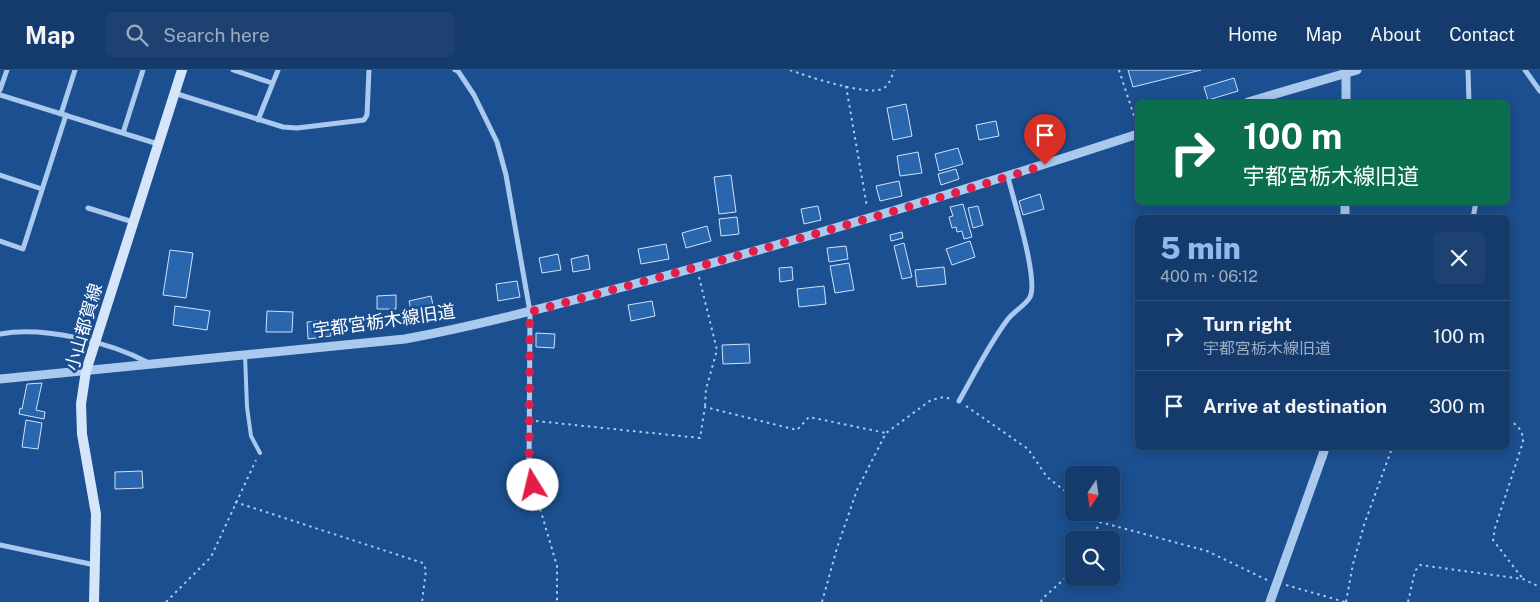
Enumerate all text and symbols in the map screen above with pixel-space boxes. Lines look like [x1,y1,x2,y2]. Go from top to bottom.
search box [105,12,455,57]
text: Map [25,21,75,49]
icon: search [123,21,151,49]
text: Search here [163,24,270,46]
text: Home [1228,24,1278,45]
text: Map [1306,24,1342,45]
text: About [1370,24,1421,45]
text: Contact [1449,24,1515,45]
pin [1024,114,1066,165]
text: 100 m [1243,116,1342,157]
icon: right [1160,120,1225,185]
icon: arrive [1031,121,1059,149]
text: 宇都宮栃木線旧道 [1243,163,1419,189]
text: 5 min [1160,230,1241,266]
button: close [1433,232,1485,284]
text: 400 m · 06:12 [1160,267,1258,286]
street label: 小山都賀線 [61,281,106,373]
street label: 宇都宮栃木線旧道 [311,300,457,341]
text: Turn right [1203,313,1292,335]
icon: right [1160,322,1188,350]
text: 100 m [1433,325,1485,347]
text: 宇都宮栃木線旧道 [1203,339,1331,358]
icon: arrive [1160,392,1188,420]
text: Arrive at destination [1203,395,1387,417]
text: 300 m [1429,395,1485,417]
position arrow [506,458,558,510]
north arrow [1065,466,1120,521]
map controls [1065,466,1120,586]
button: search [1065,531,1120,586]

